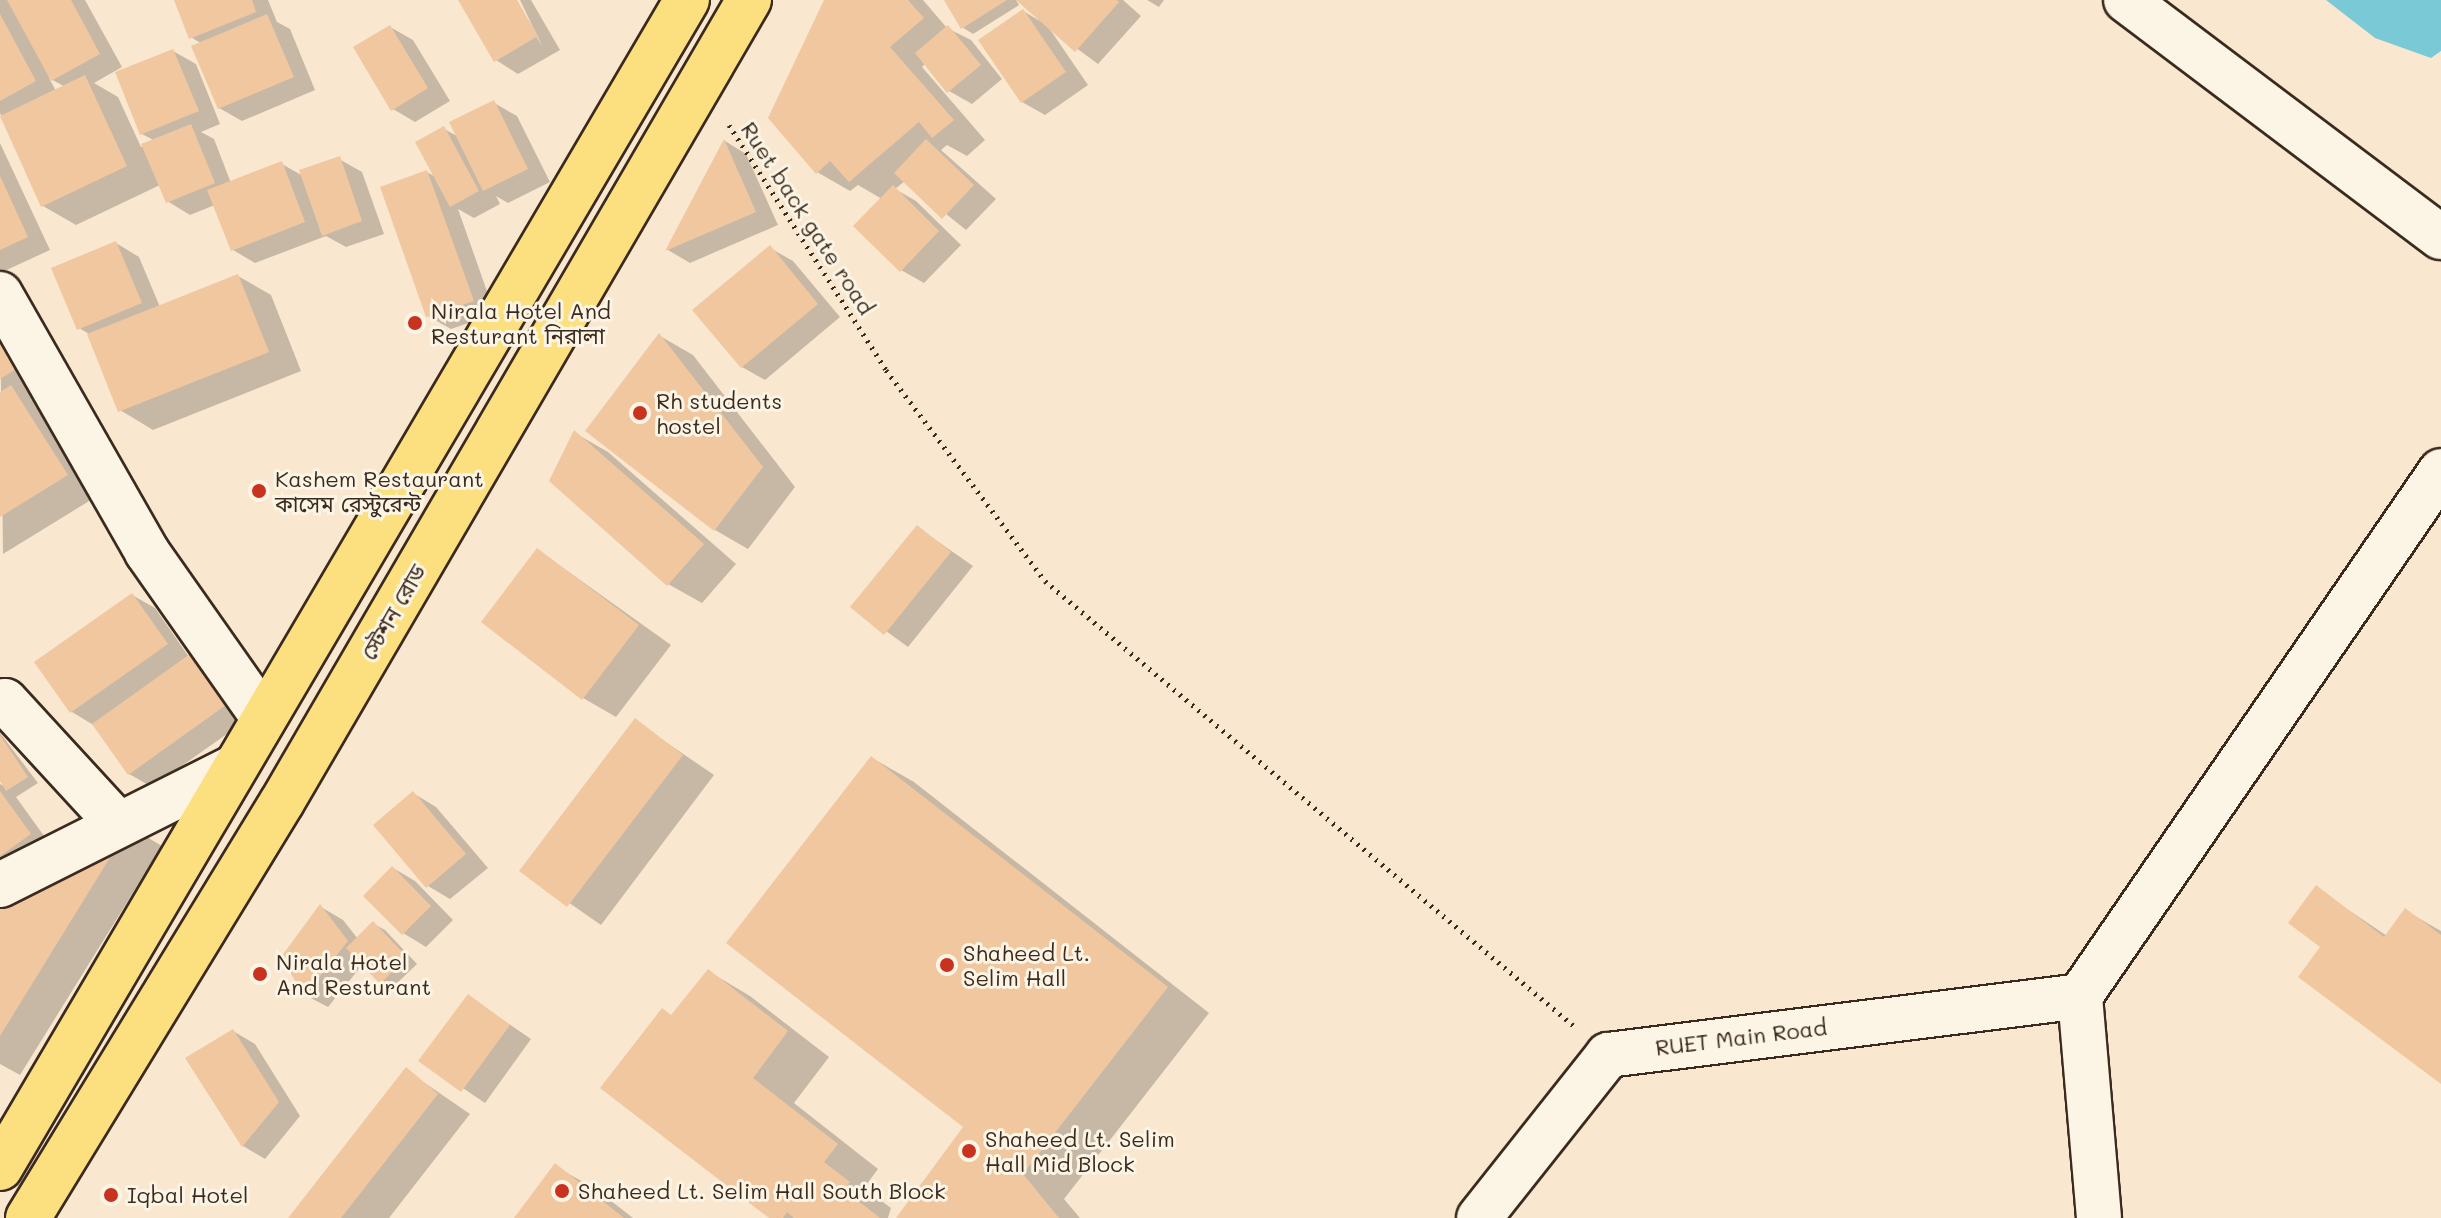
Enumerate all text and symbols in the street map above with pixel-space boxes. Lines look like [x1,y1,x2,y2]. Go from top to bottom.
street label: Ruet back gate road [736,117,880,319]
place label: Nirala Hotel And Resturant নিরালা [431,297,611,348]
marker: Nirala Hotel And Resturant নিরালা [406,314,424,332]
place label: Rh students hostel [656,387,782,438]
marker: Rh students hostel [631,404,649,422]
place label: Kashem Restaurant কাসেম রেস্টুরেন্ট [275,465,484,516]
marker: Kashem Restaurant কাসেম রেস্টুরেন্ট [250,482,268,500]
street label: স্টেশন রোড [355,560,431,664]
place label: Shaheed Lt. Selim Hall [963,939,1090,990]
place label: Nirala Hotel And Resturant [276,948,431,1000]
marker: Shaheed Lt. Selim Hall [938,956,956,974]
marker: Nirala Hotel And Resturant [251,965,269,983]
street label: RUET Main Road [1654,1013,1828,1061]
place label: Shaheed Lt. Selim Hall Mid Block [985,1125,1175,1176]
marker: Shaheed Lt. Selim Hall Mid Block [960,1142,978,1160]
place label: Shaheed Lt. Selim Hall South Block [578,1178,946,1204]
place label: Iqbal Hotel [127,1182,249,1208]
marker: Shaheed Lt. Selim Hall South Block [553,1182,571,1200]
marker: Iqbal Hotel [102,1186,120,1204]

